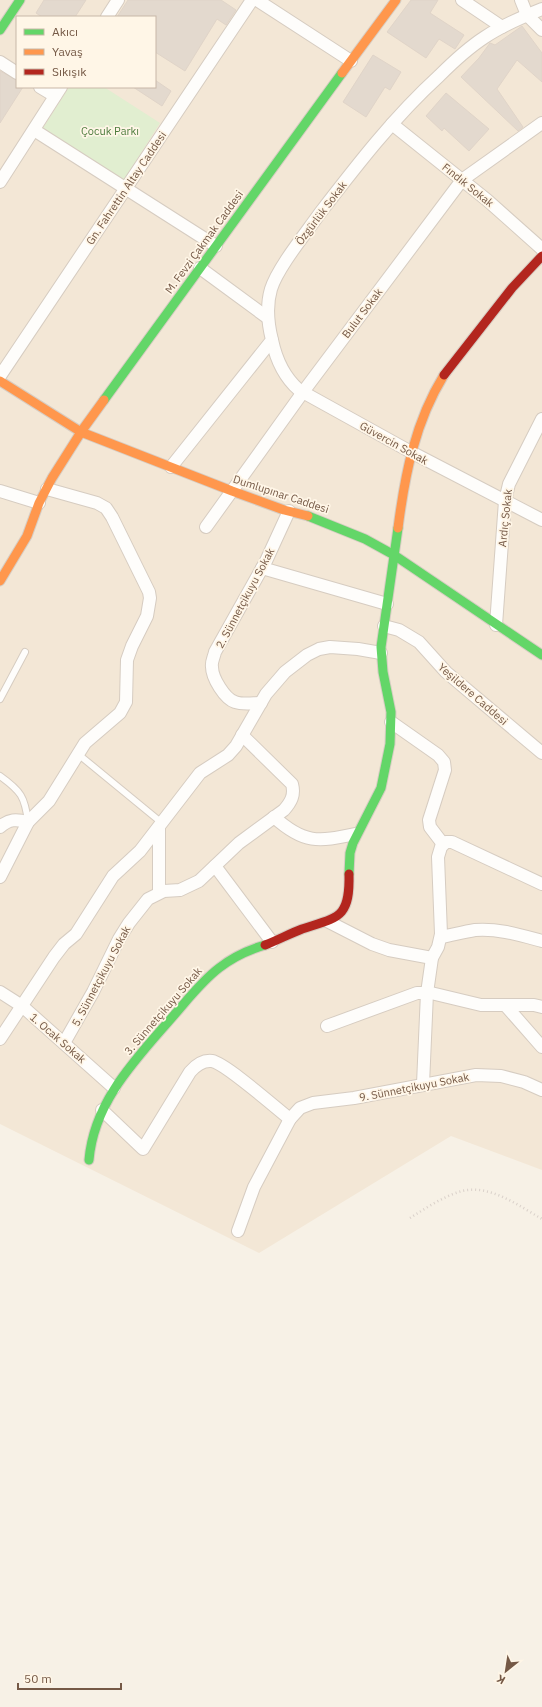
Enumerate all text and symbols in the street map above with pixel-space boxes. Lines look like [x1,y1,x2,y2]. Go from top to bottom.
legend [16,16,156,88]
text: Akıcı [52,24,78,39]
text: Yavaş [52,44,83,59]
text: Sıkışık [52,64,87,79]
park label: Çocuk Parkı [81,124,139,138]
street label: Gn. Fahrettin Altay Caddesi [83,129,169,247]
street label: Fındık Sokak [439,160,497,210]
street label: Özgürlük Sokak [292,178,350,248]
street label: M. Fevzi Çakmak Caddesi [162,188,246,296]
street label: Bulut Sokak [339,285,385,341]
street label: Güvercin Sokak [357,418,431,468]
street label: Dumlupınar Caddesi [231,472,331,516]
street label: Ardıç Sokak [495,488,515,548]
street label: 2. Sünnetçikuyu Sokak [213,545,277,651]
street label: Yeşildere Caddesi [435,660,511,728]
street label: 5. Sünnetçikuyu Sokak [69,923,133,1029]
street label: 3. Sünnetçikuyu Sokak [121,964,205,1058]
street label: 1. Ocak Sokak [27,1010,89,1066]
street label: 9. Sünnetçikuyu Sokak [358,1069,470,1105]
north arrow [486,1651,526,1691]
scale bar [18,1665,121,1691]
text: 50 m [24,1671,52,1686]
text: K [494,1672,508,1688]

